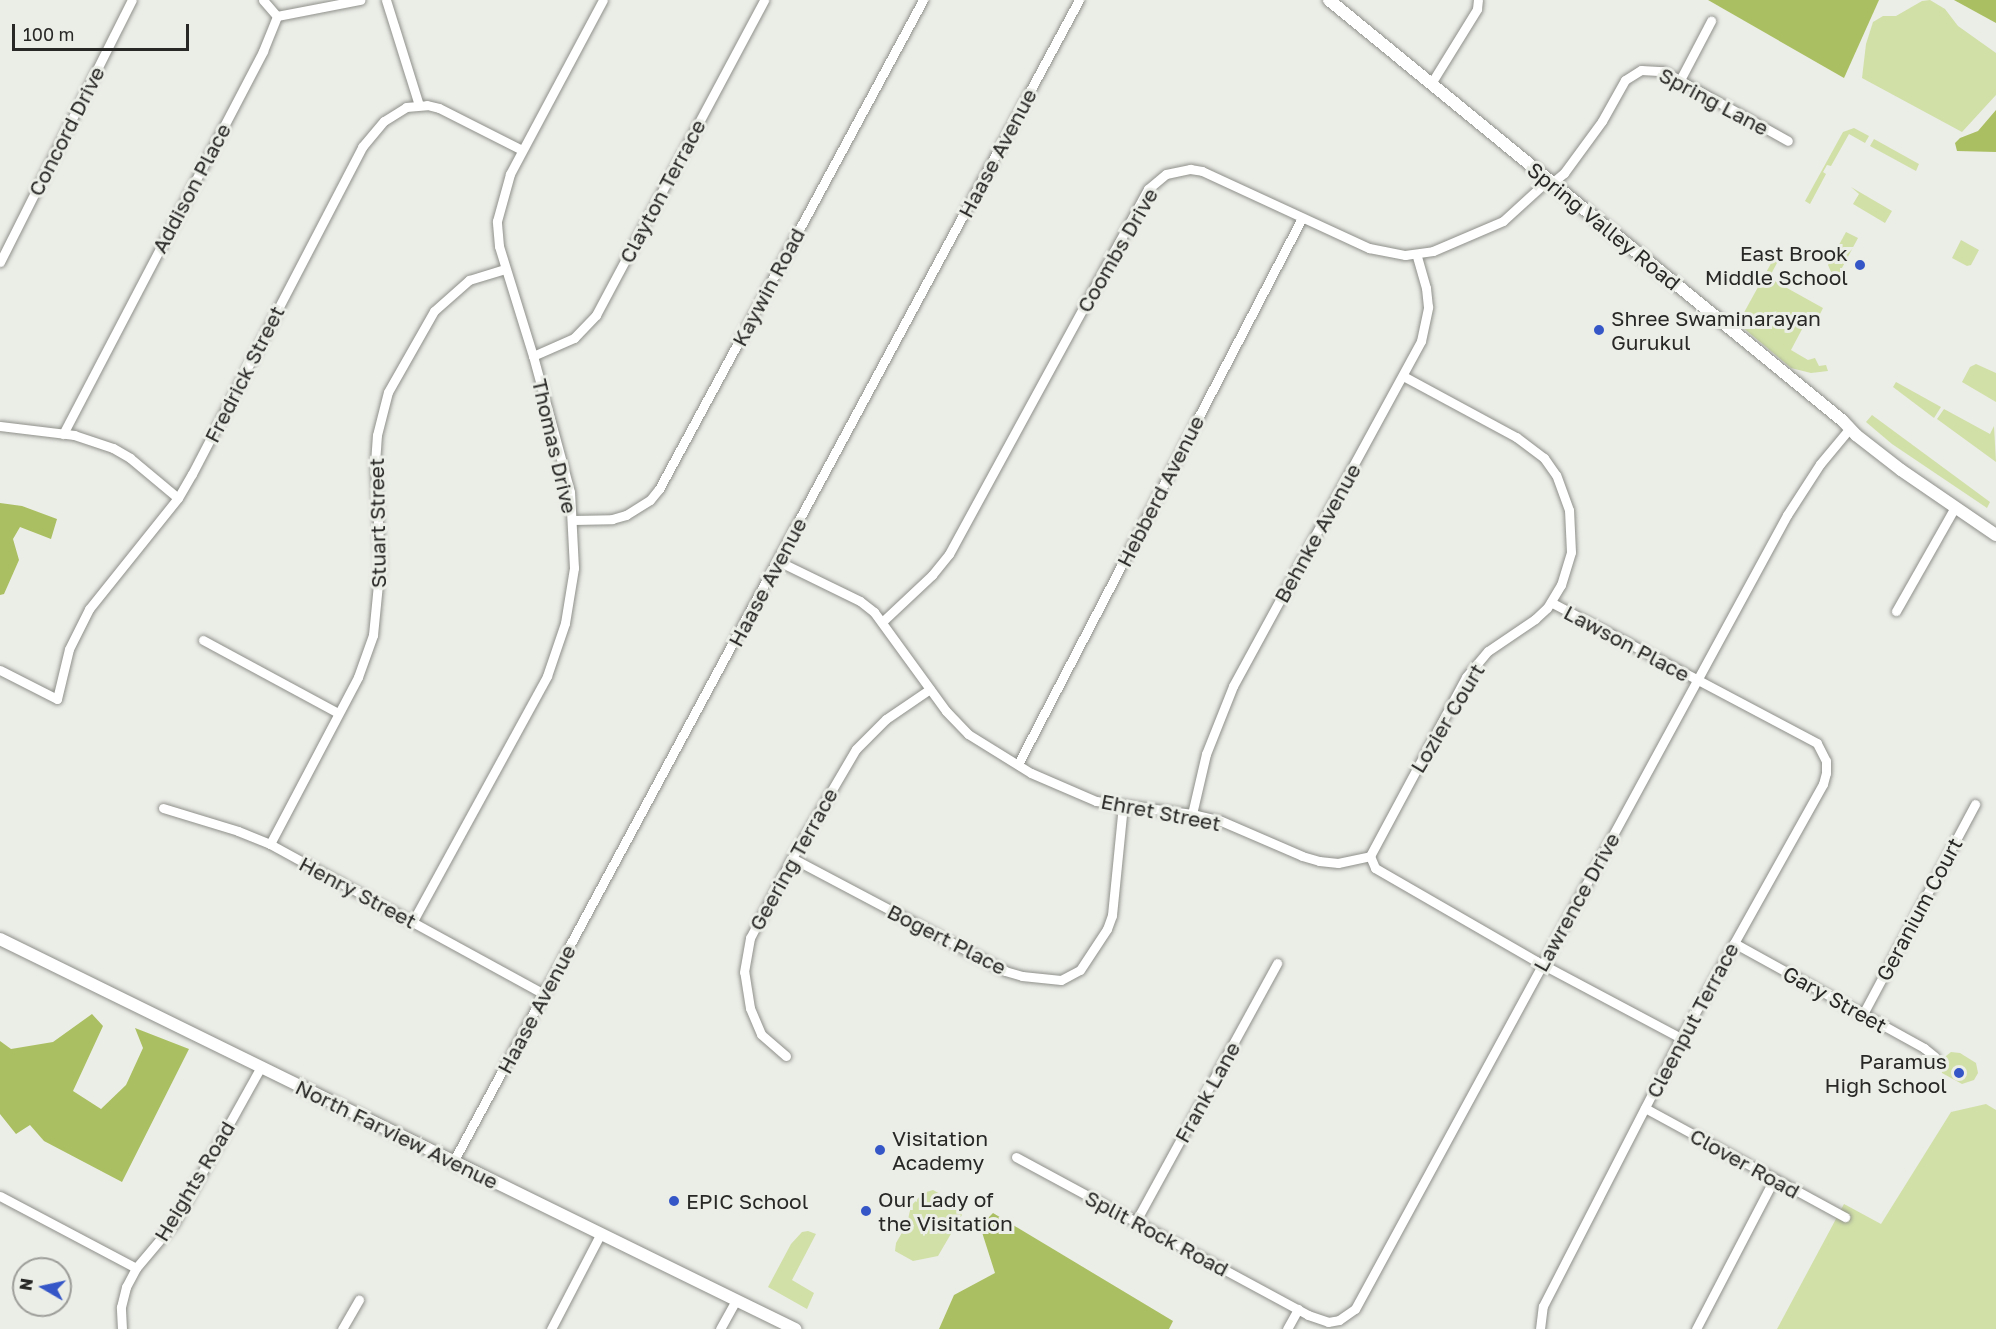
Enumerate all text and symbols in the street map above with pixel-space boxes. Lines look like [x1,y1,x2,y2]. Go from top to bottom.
scale bar [15,12,192,50]
text: 100 m [23,23,74,45]
street label: Concord Drive [23,62,109,200]
street label: Spring Lane [1655,62,1773,140]
street label: Haase Avenue [952,84,1042,222]
street label: Clayton Terrace [614,115,710,267]
street label: Addison Place [146,119,236,257]
street label: Spring Valley Road [1522,157,1686,295]
street label: Coombs Drive [1071,183,1163,317]
street label: Kaywin Road [726,224,810,350]
place label: East Brook Middle School [1705,240,1848,290]
marker: East Brook Middle School [1853,258,1867,272]
street label: Fredrick Street [199,301,289,447]
place label: Shree Swaminarayan Gurukul [1611,305,1821,355]
marker: Shree Swaminarayan Gurukul [1592,323,1606,337]
street label: Thomas Drive [527,376,583,516]
street label: Hebberd Avenue [1111,411,1209,571]
street label: Stuart Street [363,458,391,588]
street label: Behnke Avenue [1268,459,1366,607]
street label: Haase Avenue [722,513,812,651]
street label: Lawson Place [1560,599,1694,687]
street label: Lozier Court [1405,659,1489,777]
street label: Geering Terrace [743,783,843,935]
street label: Ehret Street [1099,788,1223,836]
street label: Lawrence Drive [1527,828,1625,976]
street label: Geranium Court [1871,833,1967,985]
street label: Henry Street [295,851,421,933]
street label: Bogert Place [883,898,1011,980]
street label: Cleenput Terrace [1640,938,1744,1102]
street label: Haase Avenue [491,940,581,1078]
street label: Gary Street [1779,960,1891,1038]
street label: Frank Lane [1169,1037,1245,1147]
place label: Paramus High School [1825,1048,1947,1098]
marker: Paramus High School [1952,1066,1966,1080]
street label: North Farview Avenue [292,1074,502,1194]
street label: Heights Road [148,1116,240,1246]
street label: Clover Road [1686,1123,1804,1203]
place label: Visitation Academy [892,1125,988,1175]
marker: Visitation Academy [873,1143,887,1157]
street label: Split Rock Road [1081,1185,1233,1281]
place label: Our Lady of the Visitation [878,1186,1013,1236]
place label: EPIC School [686,1188,808,1214]
marker: EPIC School [667,1194,681,1208]
marker: Our Lady of the Visitation [859,1204,873,1218]
north arrow [12,1257,72,1317]
text: N [15,1277,37,1292]

